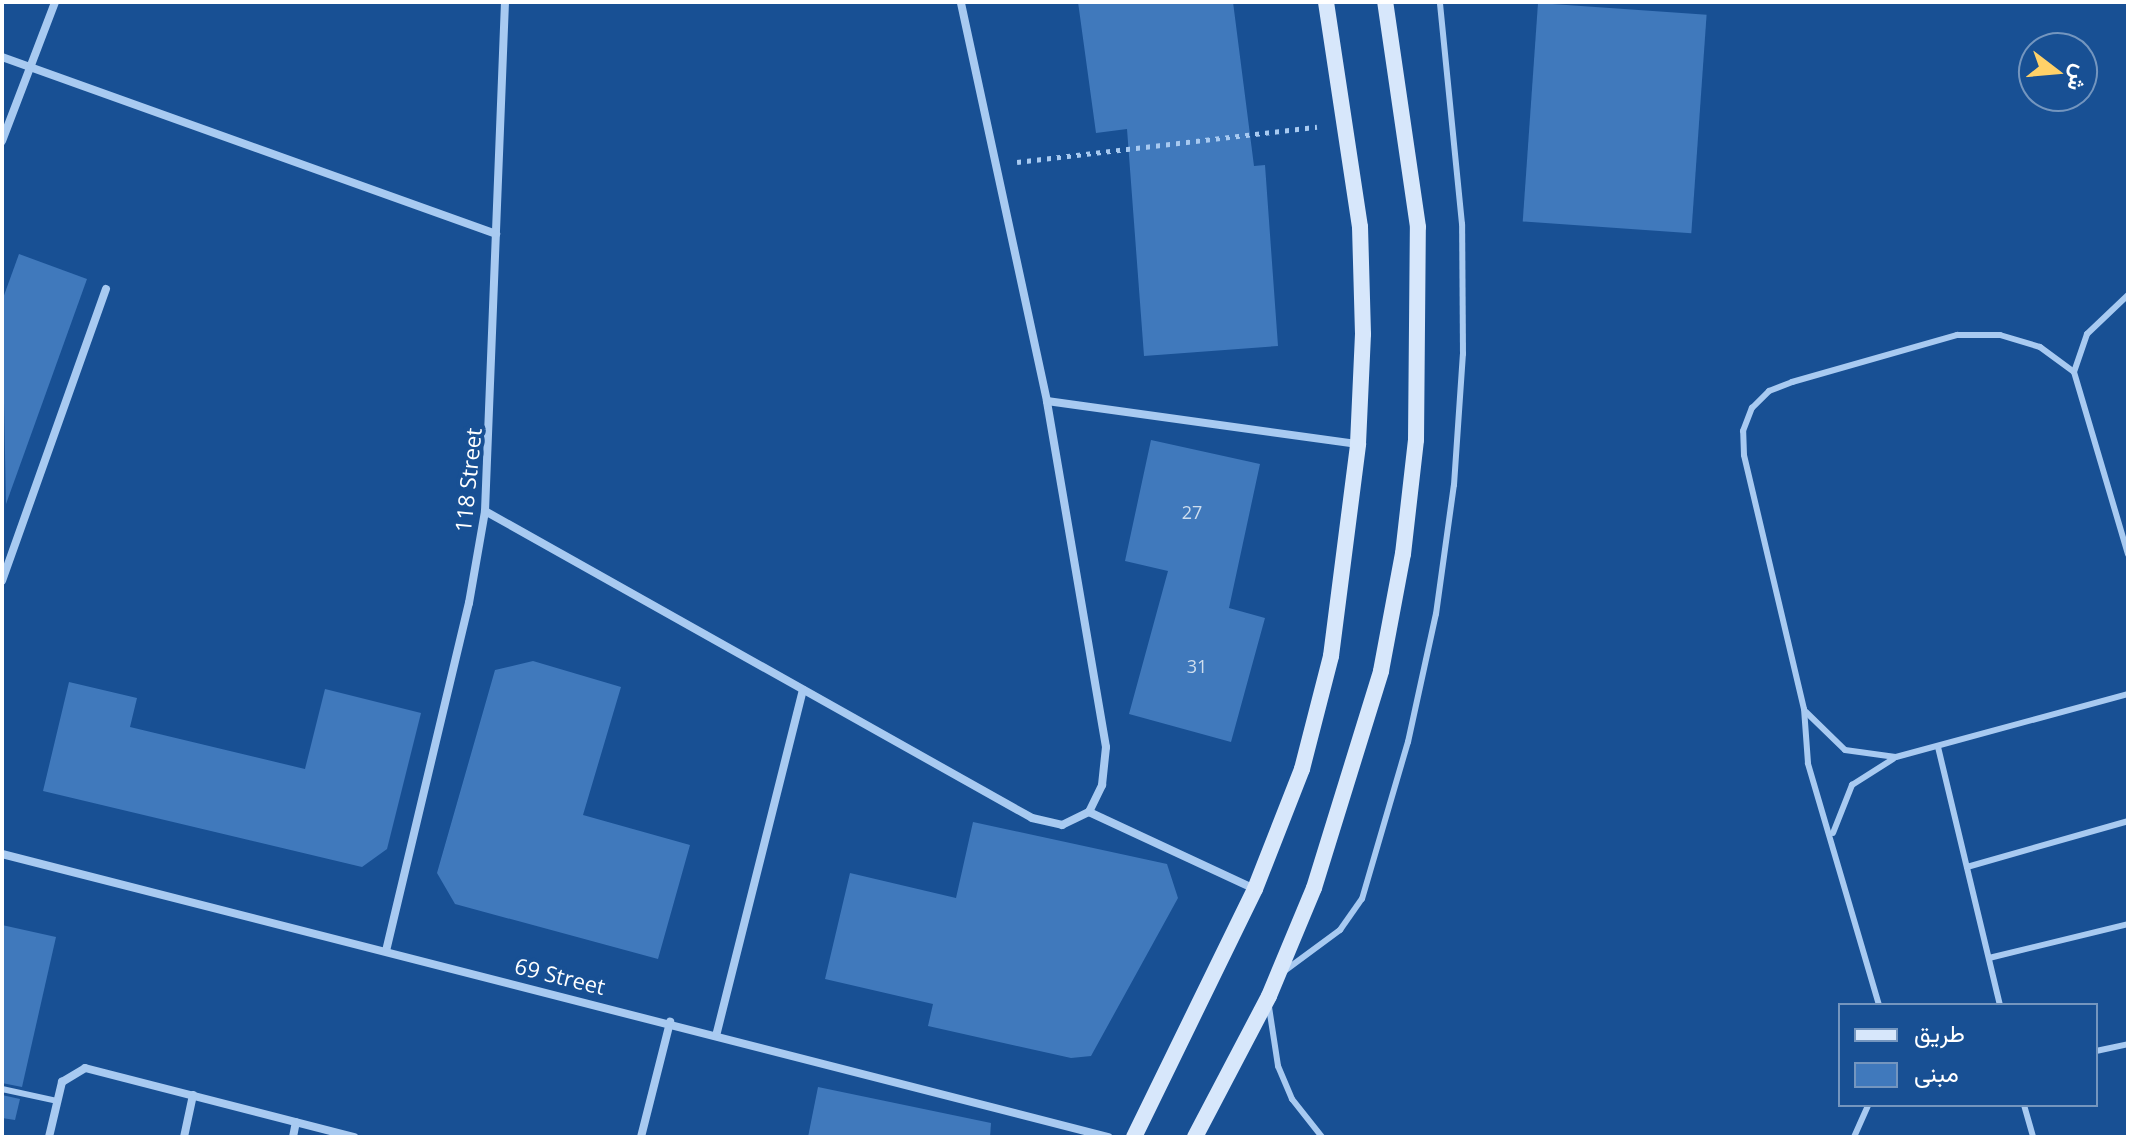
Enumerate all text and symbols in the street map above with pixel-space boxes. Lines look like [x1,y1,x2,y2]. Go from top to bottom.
north arrow [2018,32,2098,112]
text: ش [2061,61,2097,95]
street label: 118 Street [449,426,487,534]
house number: 27 [1182,501,1202,523]
house number: 31 [1187,655,1207,677]
street label: 69 Street [512,952,608,1000]
legend [1838,1003,2098,1107]
text: طريق [1914,1016,1965,1049]
text: مبنى [1914,1056,1959,1089]

